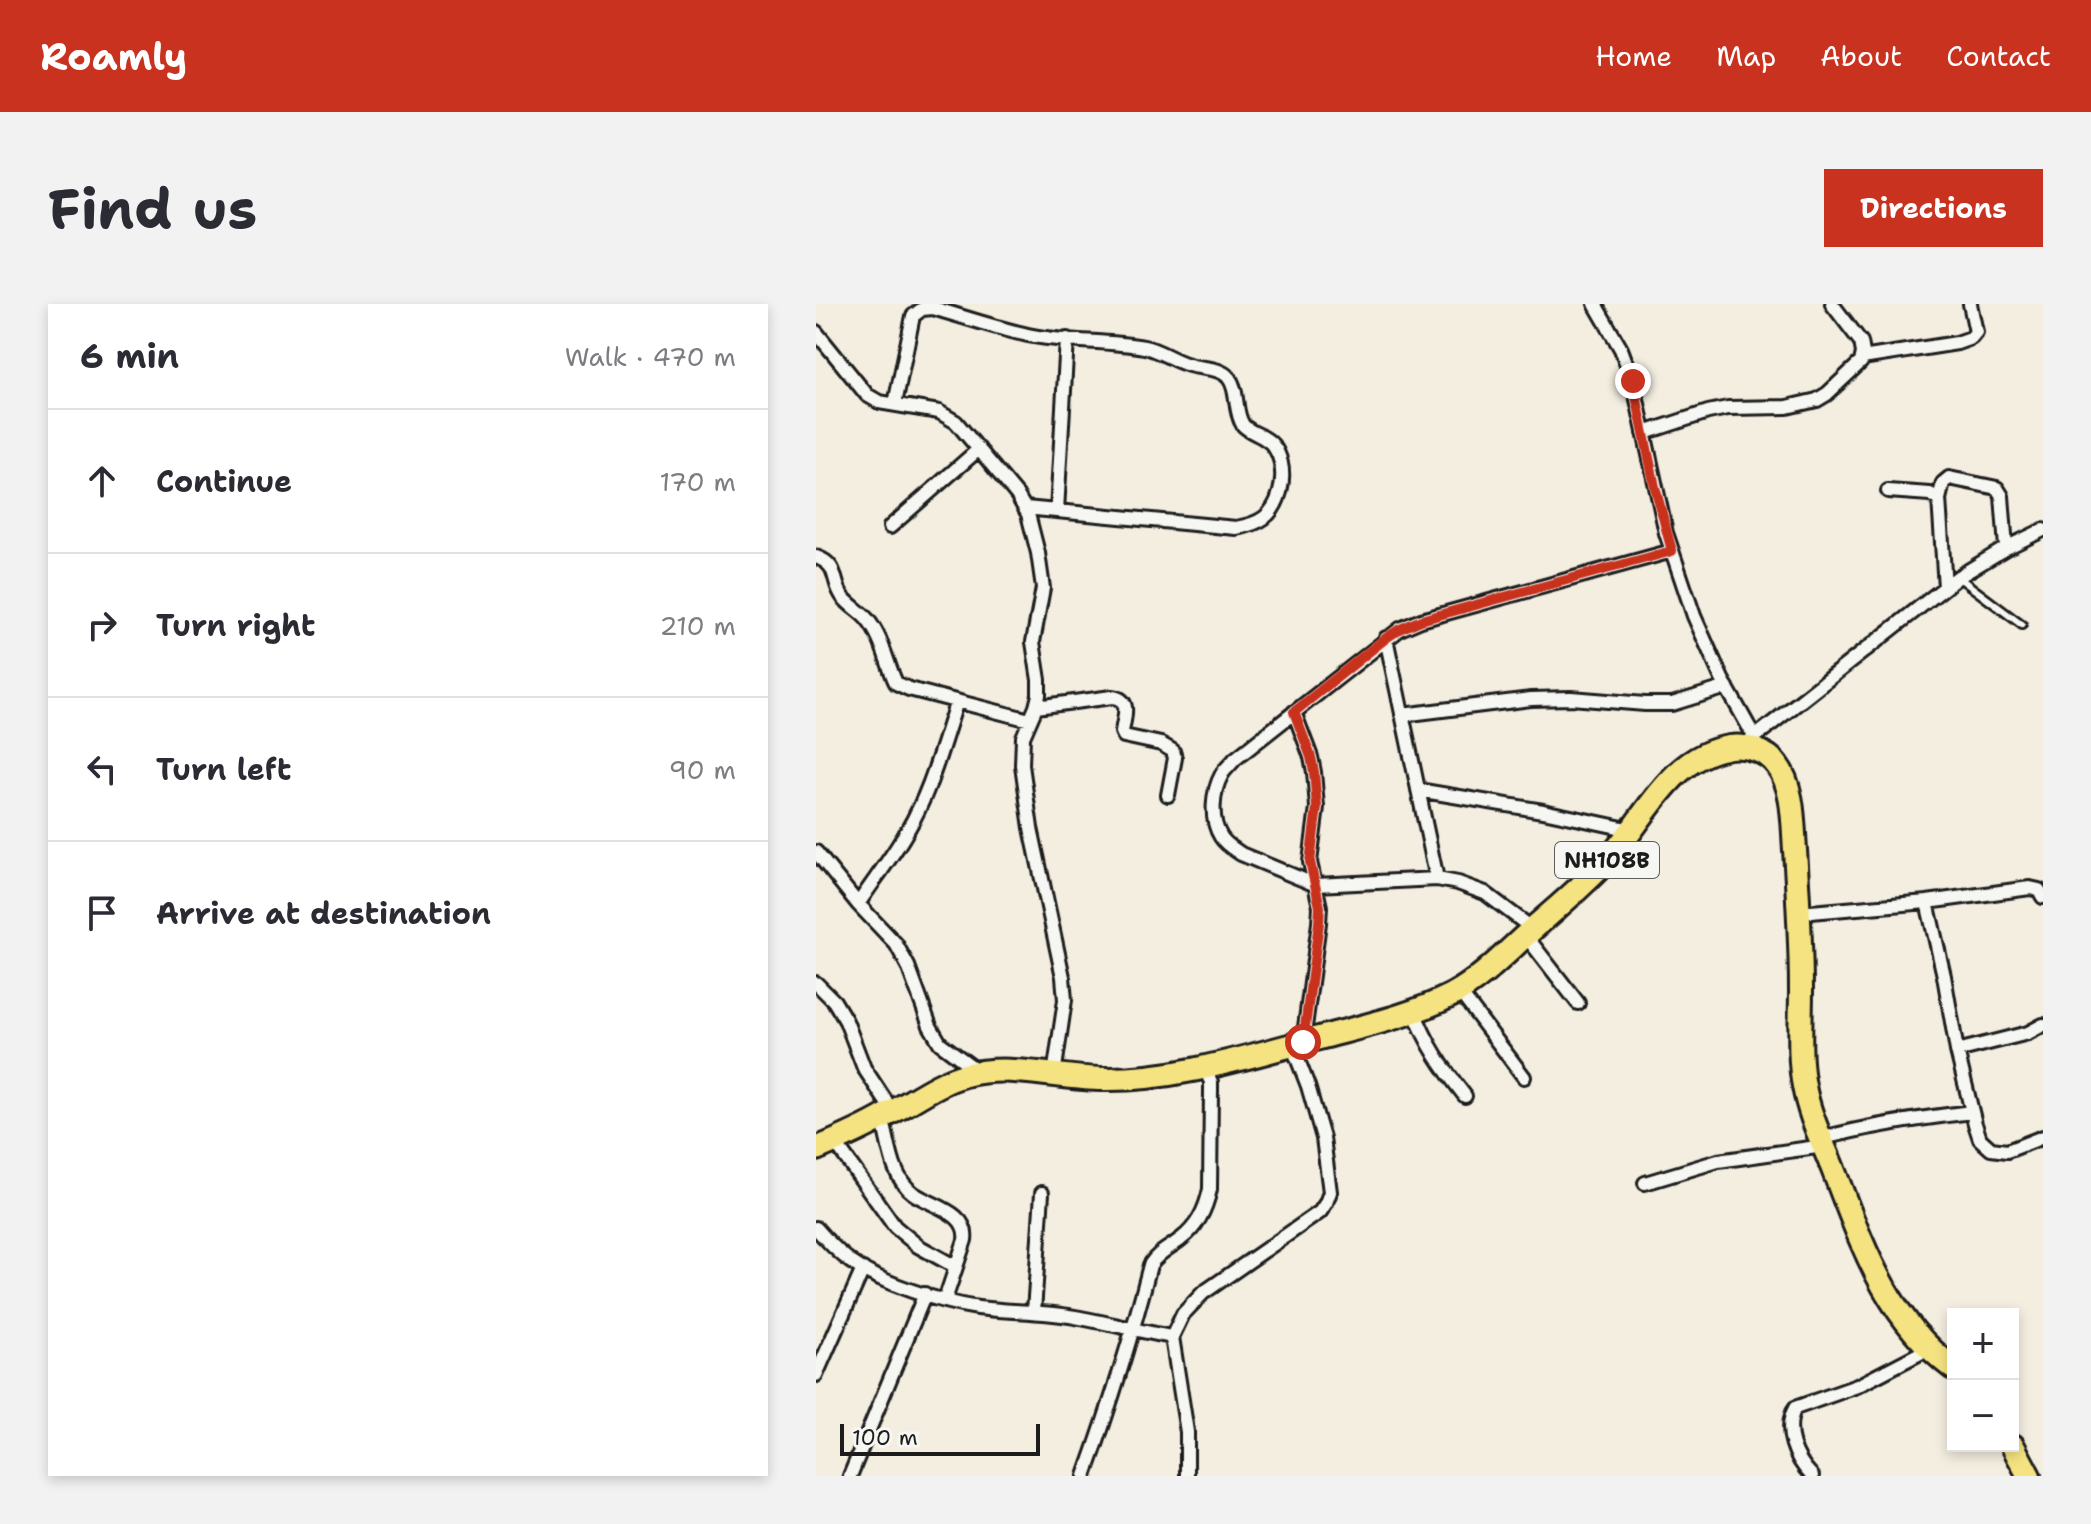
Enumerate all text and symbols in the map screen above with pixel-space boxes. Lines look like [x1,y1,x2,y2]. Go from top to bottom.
text: Roamly [40,31,187,82]
text: Home [1595,37,1672,75]
text: Map [1716,37,1776,75]
text: About [1820,37,1902,75]
text: Contact [1946,37,2051,75]
button: Directions [1824,169,2043,247]
text: Find us [48,171,257,246]
text: 6 min [80,333,179,379]
text: Walk · 470 m [565,339,736,374]
route end [1615,363,1651,399]
icon: ahead [80,459,124,503]
text: Continue [156,461,292,502]
text: 170 m [659,464,736,499]
icon: right [80,603,124,647]
text: Turn right [156,605,315,646]
text: 210 m [659,608,736,643]
icon: left [80,747,124,791]
text: Turn left [156,749,291,790]
text: 90 m [669,752,736,787]
road number: NH108B [1555,842,1659,878]
icon: arrive [80,891,124,935]
text: Arrive at destination [156,893,491,934]
route start [1285,1024,1321,1060]
map controls [1947,1308,2019,1452]
button: + [1947,1308,2019,1380]
button: − [1947,1380,2019,1452]
scale bar [840,1420,1040,1456]
text: 100 m [852,1423,918,1452]

